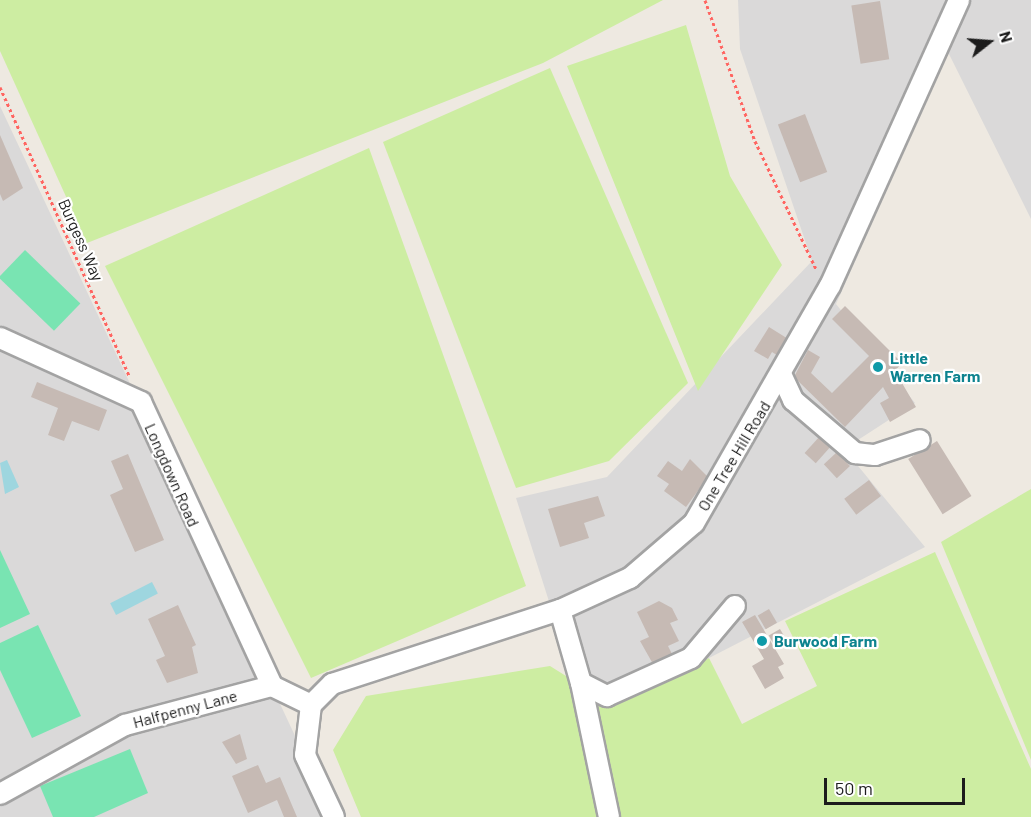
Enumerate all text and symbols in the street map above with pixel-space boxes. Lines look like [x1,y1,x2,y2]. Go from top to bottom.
north arrow [959,12,1019,72]
text: N [996,29,1017,44]
street label: Burgess Way [54,196,108,284]
place label: Little Warren Farm [890,348,980,386]
marker: Little Warren Farm [871,360,885,374]
street label: One Tree Hill Road [694,398,774,514]
street label: Longdown Road [141,420,203,530]
place label: Burwood Farm [774,631,877,651]
marker: Burwood Farm [755,634,769,648]
street label: Halfpenny Lane [131,686,239,732]
scale bar [827,766,968,804]
text: 50 m [835,777,873,799]

